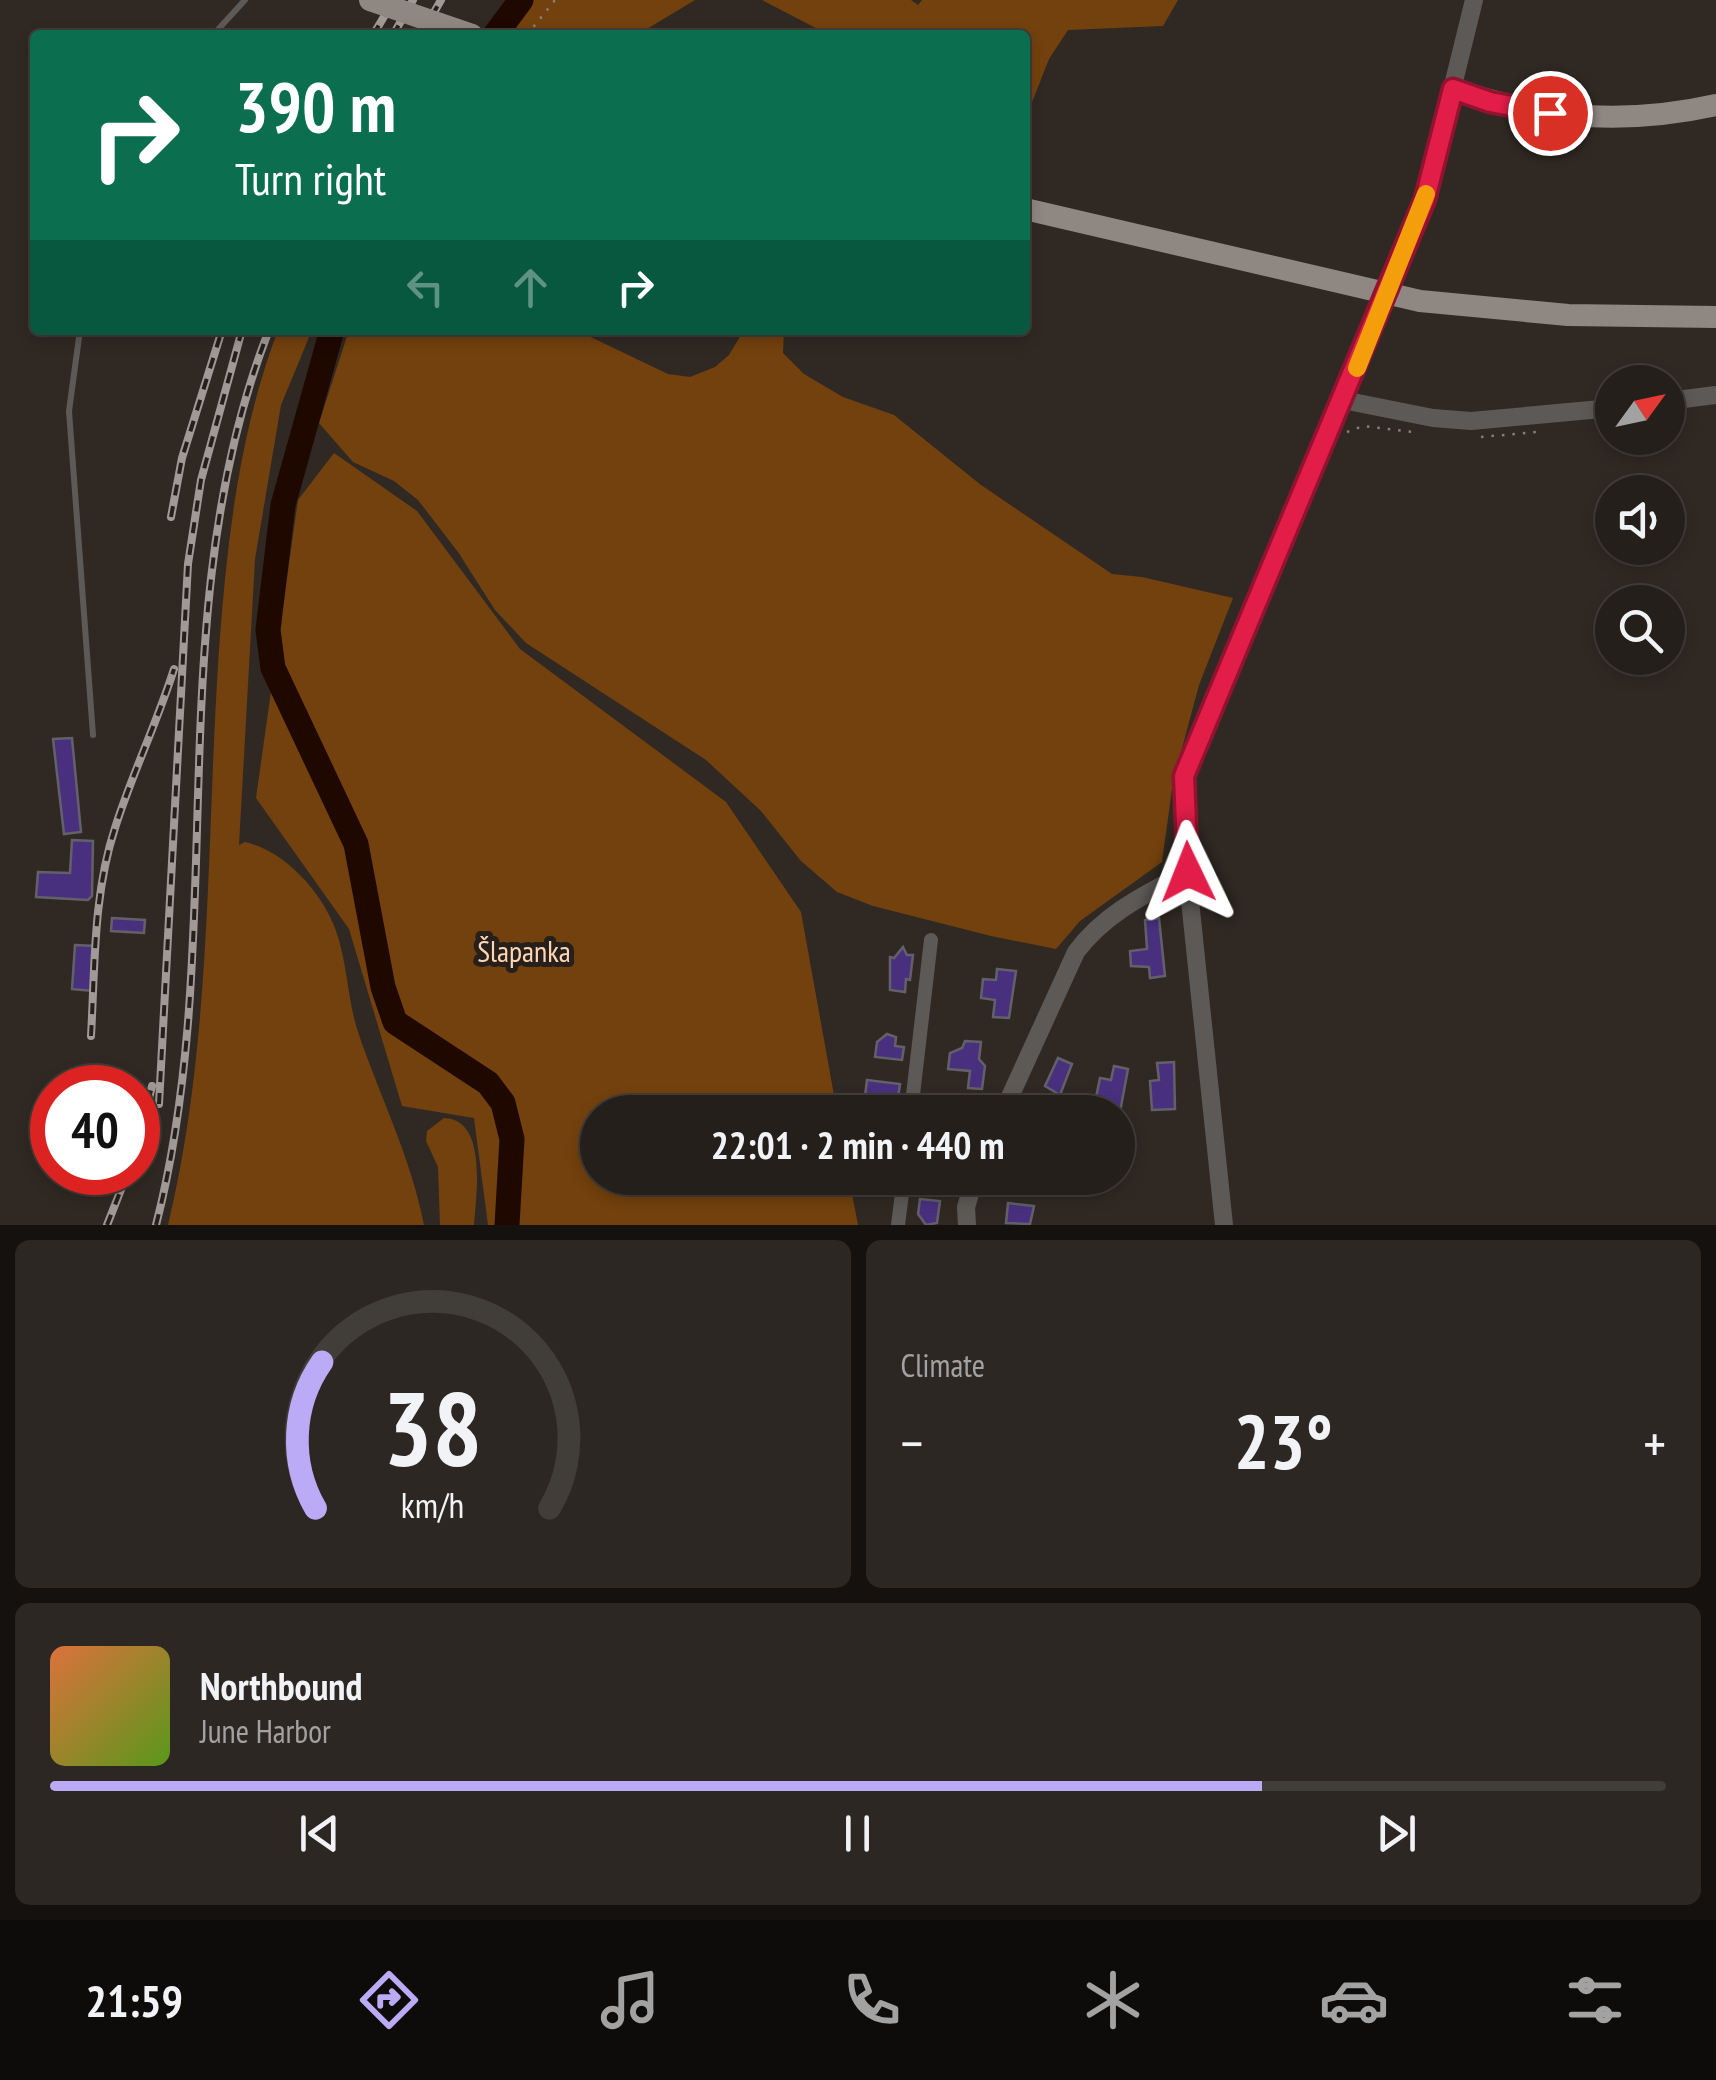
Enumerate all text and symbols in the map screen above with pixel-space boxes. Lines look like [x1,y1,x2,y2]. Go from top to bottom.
text: 390 m [235,61,396,151]
icon: right [70,70,200,200]
pin [1508,71,1593,156]
icon: arrive [1523,86,1578,141]
text: Turn right [235,149,386,207]
icon: left [398,260,453,315]
icon: ahead [503,260,558,315]
icon: right [608,260,663,315]
north arrow [1595,365,1685,455]
map controls [1595,365,1685,675]
button: sound [1595,475,1685,565]
button: search [1595,585,1685,675]
position arrow [1136,820,1240,924]
park label: Šlapanka [477,931,571,970]
speed limit sign: 40 [30,1065,160,1195]
text: 22:01 · 2 min · 440 m [711,1120,1004,1169]
text: Climate [901,1344,985,1386]
text: 38 [383,1360,482,1495]
text: 23° [1234,1393,1333,1490]
text: − [901,1407,923,1478]
text: + [1643,1407,1666,1478]
text: km/h [401,1482,464,1528]
text: Northbound [200,1661,362,1710]
text: June Harbor [200,1710,331,1752]
icon: previous [292,1806,347,1861]
icon: pause [830,1806,885,1861]
icon: next [1369,1806,1424,1861]
icon: directions [354,1965,424,2035]
icon: music [595,1965,665,2035]
icon: phone [837,1965,907,2035]
icon: climate [1078,1965,1148,2035]
icon: car [1319,1965,1389,2035]
icon: filters [1560,1965,1630,2035]
text: 21:59 [86,1971,183,2029]

